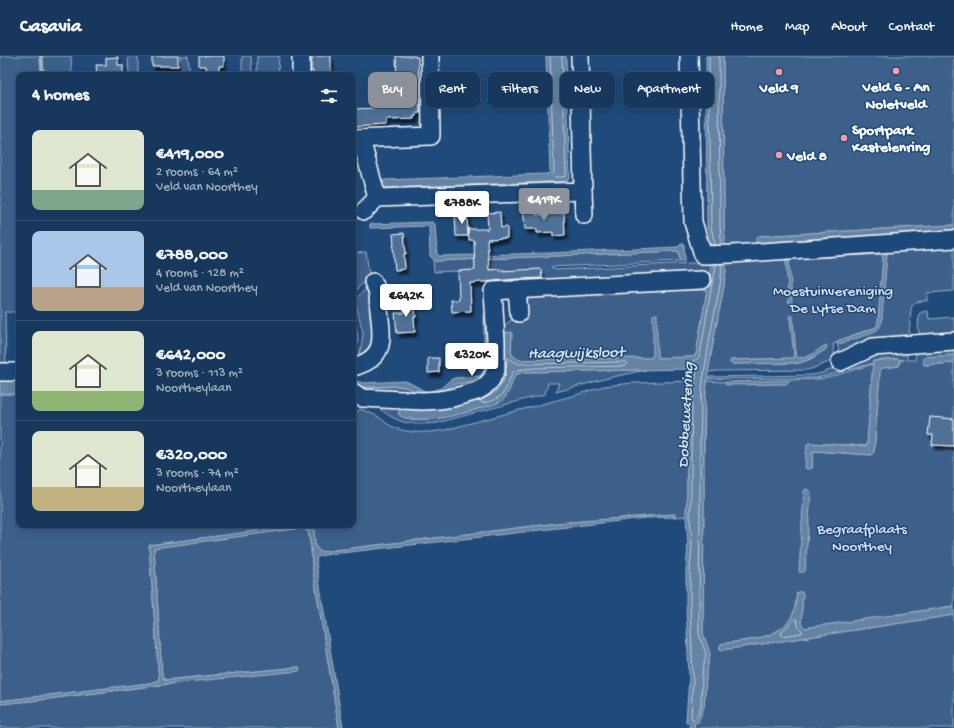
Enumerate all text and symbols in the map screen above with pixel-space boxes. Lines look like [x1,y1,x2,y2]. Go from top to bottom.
text: Casavia [20,16,81,39]
text: Home [731,19,763,36]
text: Map [785,19,809,36]
text: About [831,19,867,36]
text: Contact [889,19,934,36]
marker: Veld 6 - An Noletveld [891,66,901,76]
marker: Veld 9 [774,67,784,77]
chip: Buy [368,72,417,108]
chip: Rent [425,72,480,108]
chip: Filters [488,72,552,108]
chip: New [560,72,615,108]
chip: Apartment [623,72,714,108]
place label: Veld 6 - An Noletveld [861,79,930,114]
place label: Veld 9 [758,80,799,98]
icon: filters [318,85,340,107]
text: 4 homes [32,86,89,106]
place label: Sportpark Kastelenring [851,122,931,157]
marker: Sportpark Kastelenring [839,133,849,143]
text: €419,000 [156,145,224,165]
icon: home [64,146,112,194]
place label: Veld 8 [786,148,827,166]
marker: Veld 8 [774,150,784,160]
text: 2 rooms · 64 m² [156,165,238,180]
text: Veld van Noorthey [156,180,258,195]
pin: €419K [516,188,572,222]
pin: €788K [434,191,490,225]
text: €419K [528,193,560,208]
text: €788K [444,196,480,211]
text: €788,000 [156,246,228,266]
icon: home [64,247,112,295]
text: 4 rooms · 128 m² [156,266,244,281]
text: Veld van Noorthey [156,281,258,296]
park label: Moestuinvereniging De Lytse Dam [773,283,893,318]
pin: €642K [378,284,434,318]
text: €642K [389,289,423,304]
pin: €320K [444,343,500,377]
water label: Haagwijksloot [528,344,627,365]
text: €642,000 [156,346,225,366]
icon: home [64,347,112,395]
text: €320K [454,348,490,363]
water label: Dobbewatering [675,361,700,469]
text: 3 rooms · 113 m² [156,366,243,381]
text: Noortheylaan [156,381,231,396]
text: €320,000 [156,446,227,466]
icon: home [64,447,112,495]
text: 3 rooms · 74 m² [156,466,239,481]
text: Noortheylaan [156,481,231,496]
park label: Begraafplaats Noorthey [816,521,907,556]

